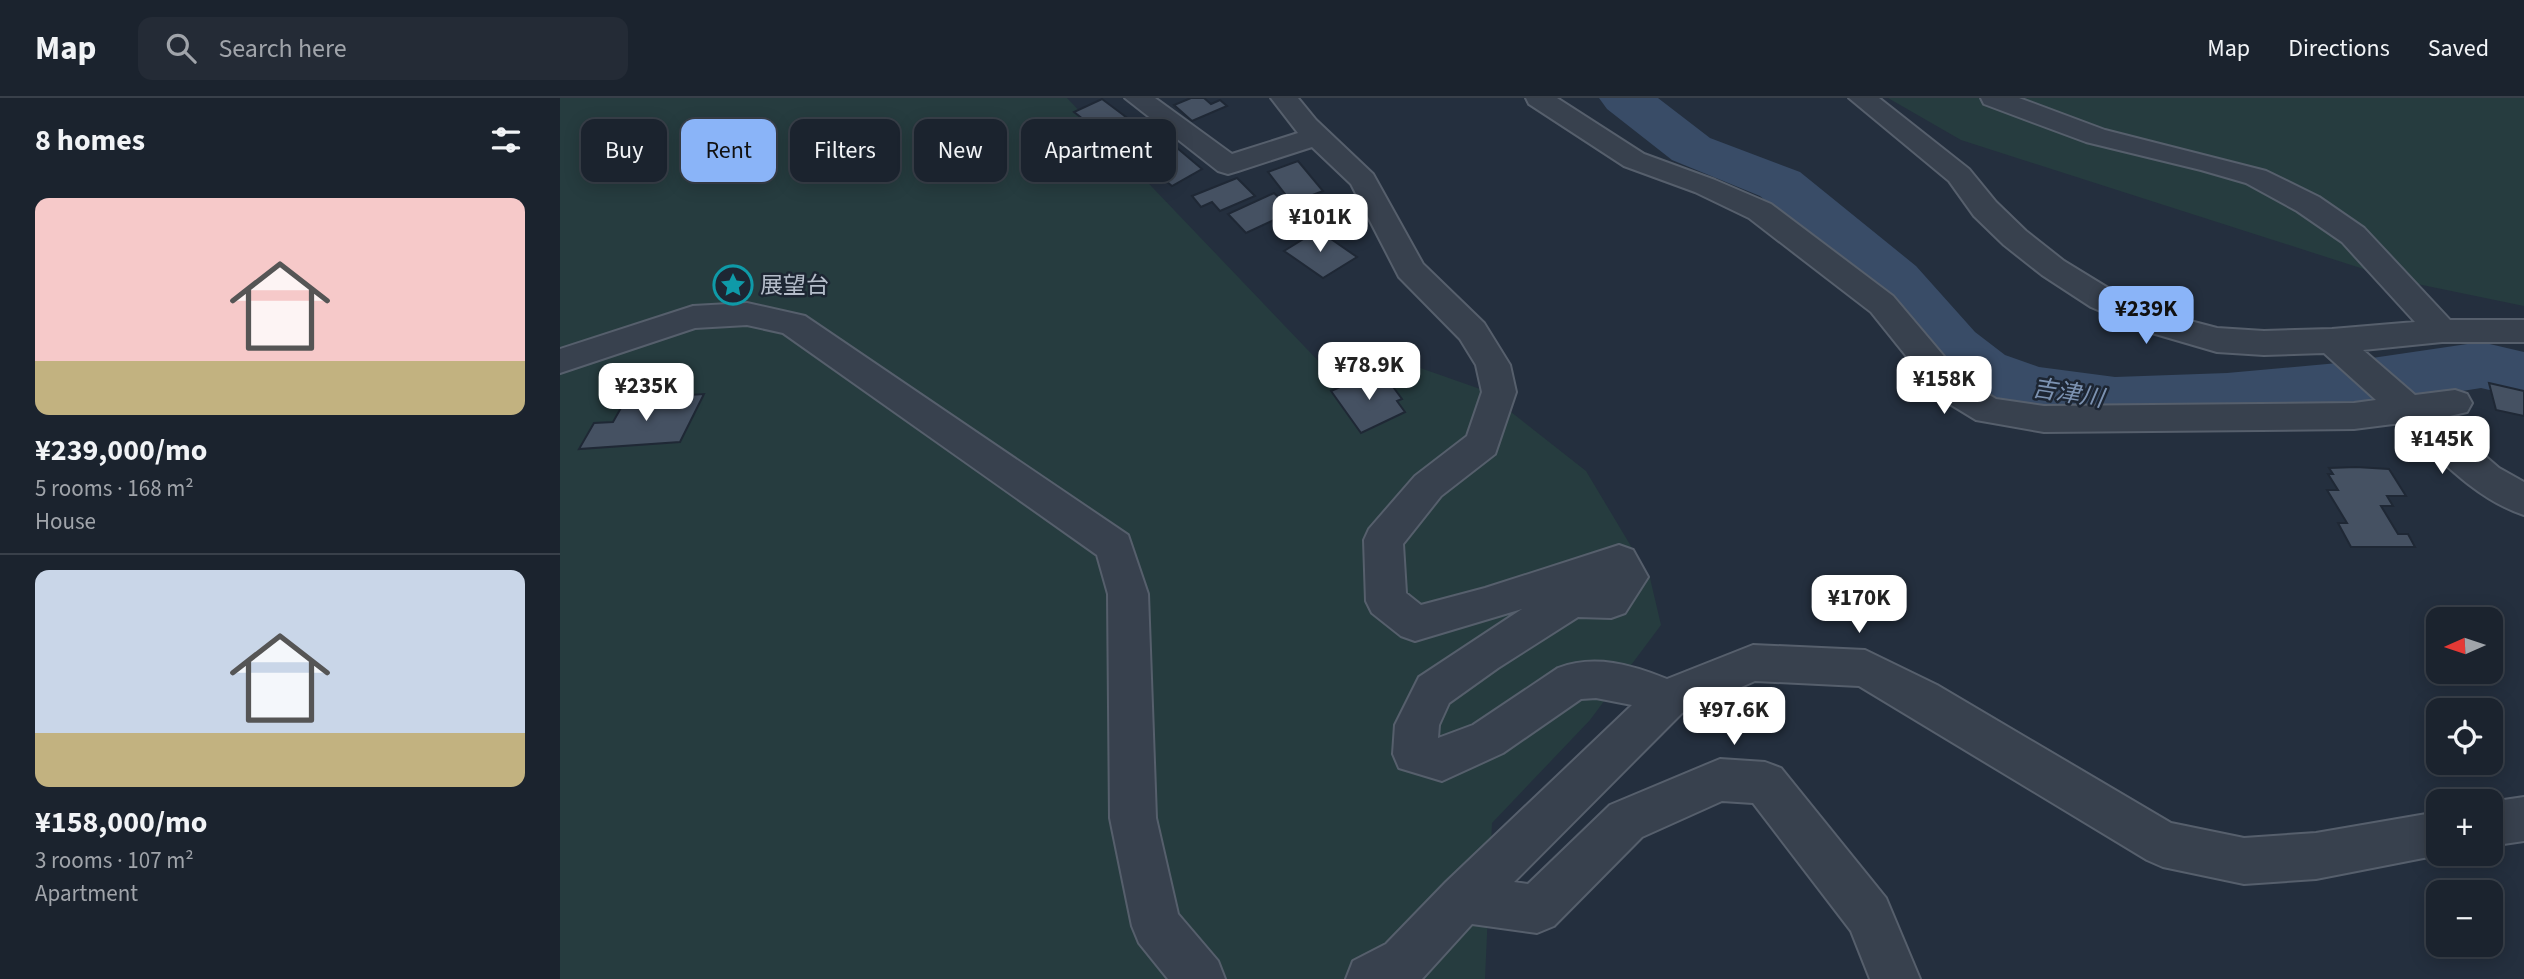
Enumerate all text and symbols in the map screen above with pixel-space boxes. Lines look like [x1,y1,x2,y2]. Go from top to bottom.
search box [138,17,628,80]
text: Map [35,25,96,72]
icon: search [162,29,200,67]
text: Search here [218,30,347,67]
text: Map [2207,31,2250,66]
text: Directions [2288,31,2390,66]
text: Saved [2428,31,2489,66]
text: 8 homes [35,119,145,162]
chip: Buy [581,119,667,182]
chip: Rent [681,119,776,182]
chip: Filters [790,119,900,182]
chip: New [914,119,1007,182]
chip: Apartment [1021,119,1176,182]
icon: filters [487,121,525,159]
pin: ¥101K [1271,194,1369,254]
text: ¥101K [1289,200,1351,233]
icon: home [217,243,343,369]
place icon: 展望台 [712,264,754,306]
place label: 展望台 [760,269,829,302]
pin: ¥239K [2097,286,2195,346]
text: ¥239K [2115,292,2177,325]
pin: ¥78.9K [1312,342,1426,402]
text: ¥78.9K [1334,348,1404,381]
pin: ¥158K [1895,356,1993,416]
text: ¥158K [1913,362,1975,395]
pin: ¥235K [597,364,695,423]
text: ¥235K [615,369,677,402]
water label: 吉津川 [2030,371,2109,417]
pin: ¥145K [2393,416,2491,476]
text: ¥145K [2411,422,2473,455]
text: ¥239,000/mo [35,429,207,472]
text: 5 rooms · 168 m² [35,472,194,505]
text: House [35,505,96,538]
pin: ¥170K [1810,575,1908,635]
text: ¥170K [1828,581,1890,614]
north arrow [2426,607,2502,684]
map controls [2426,607,2503,957]
icon: home [217,615,343,741]
pin: ¥97.6K [1677,688,1791,747]
text: ¥97.6K [1699,693,1769,726]
button: locate [2426,698,2503,775]
button: + [2426,789,2503,866]
text: ¥158,000/mo [35,801,207,844]
text: 3 rooms · 107 m² [35,844,194,877]
text: Apartment [35,877,138,910]
button: − [2426,880,2503,957]

